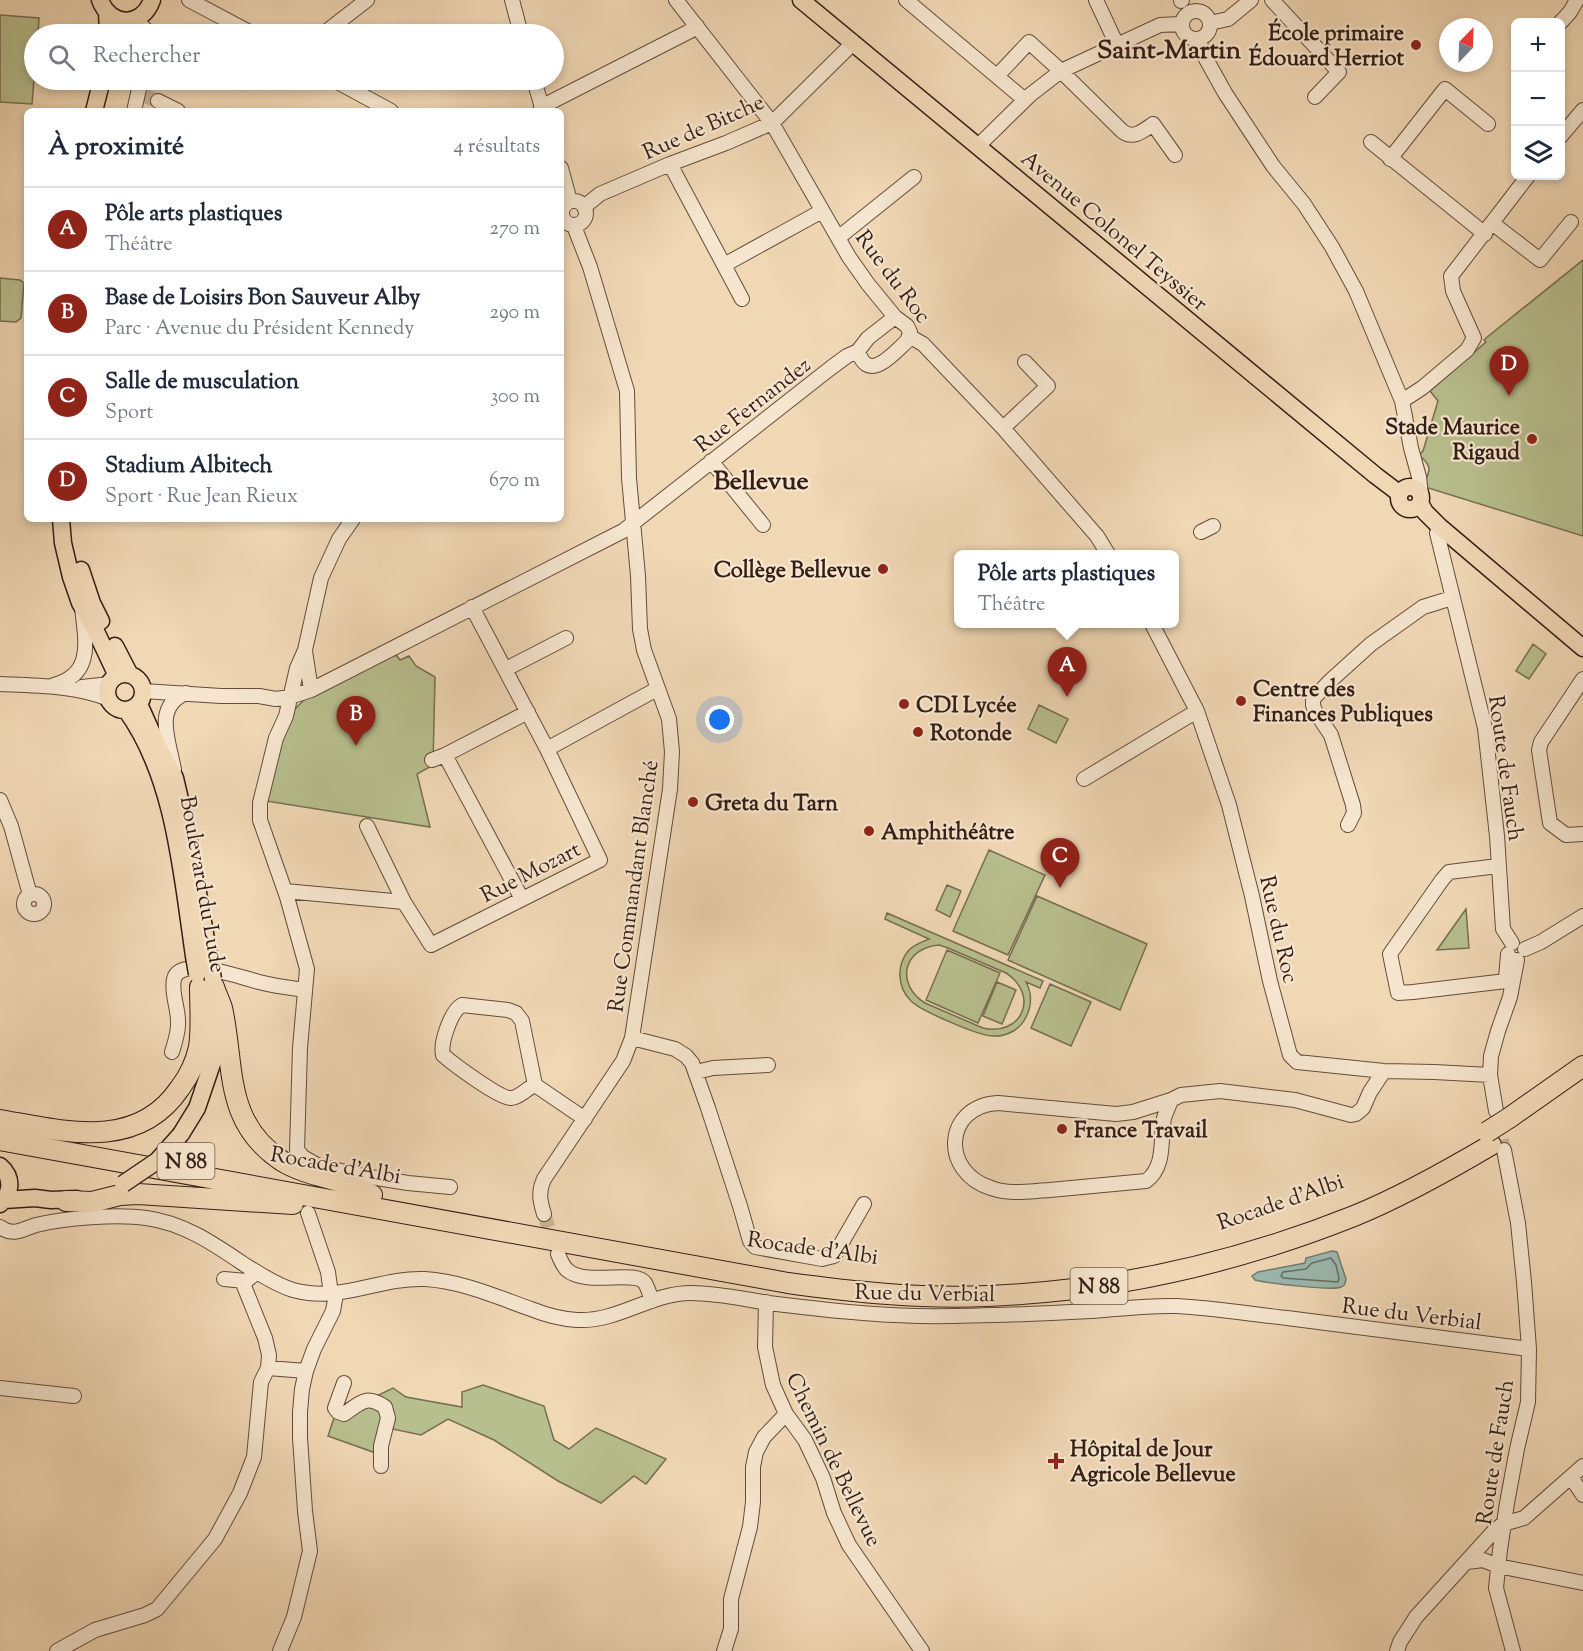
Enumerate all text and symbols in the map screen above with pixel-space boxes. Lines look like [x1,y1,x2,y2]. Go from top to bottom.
place label: École primaire Édouard Herriot [1249,18,1404,76]
north arrow [1439,18,1493,72]
map controls [1511,18,1565,180]
button: + [1511,18,1565,72]
search box [24,24,564,90]
district label: Saint-Martin [1097,33,1242,70]
marker: École primaire Édouard Herriot [1409,38,1423,52]
icon: search [45,41,78,74]
text: Rechercher [93,41,200,73]
button: − [1511,72,1565,126]
street label: Rue de Bitche [638,88,770,170]
button: layers [1511,126,1565,180]
text: À proximité [48,129,184,166]
text: 4 résultats [454,133,540,162]
street label: Avenue Colonel Teyssier [1013,144,1213,320]
text: Pôle arts plastiques [105,199,283,231]
text: A [59,215,76,244]
text: 270 m [490,215,540,244]
street label: Rue du Roc [846,224,937,331]
text: Théâtre [105,231,173,260]
text: Base de Loisirs Bon Sauveur Alby [105,283,420,315]
text: B [61,299,74,328]
text: 290 m [490,299,540,328]
text: Parc · Avenue du Président Kennedy [105,315,414,344]
pin: D [1490,346,1528,396]
street label: Rue Fernandez [689,351,819,462]
text: Salle de musculation [105,367,299,399]
text: C [59,383,76,412]
text: 300 m [490,383,540,412]
text: Sport [105,399,153,428]
place label: Stade Maurice Rigaud [1385,413,1521,470]
marker: Stade Maurice Rigaud [1525,432,1539,446]
text: Stadium Albitech [105,451,272,483]
district label: Bellevue [713,464,809,501]
text: D [60,467,75,496]
text: 670 m [489,467,540,496]
text: Sport · Rue Jean Rieux [105,483,298,512]
popup [954,550,1179,628]
place label: Collège Bellevue [714,556,871,588]
text: Pôle arts plastiques [978,559,1155,591]
marker: Collège Bellevue [876,562,890,576]
text: Théâtre [978,591,1045,620]
pin: A [1048,648,1086,697]
place label: Centre des Finances Publiques [1253,675,1433,732]
place label: CDI Lycée [916,691,1017,723]
marker: Centre des Finances Publiques [1234,694,1248,708]
street label: Route de Fauch [1478,694,1530,843]
pin: B [336,696,376,746]
marker: CDI Lycée [897,697,911,711]
your location [705,705,734,734]
place label: Rotonde [930,719,1012,751]
marker: Rotonde [911,725,925,739]
street label: Rue Commandant Blanché [601,758,669,1015]
place label: Greta du Tarn [705,789,838,821]
street label: Boulevard du Lude [170,794,232,975]
marker: Greta du Tarn [686,795,700,809]
place label: Amphithéâtre [881,818,1014,850]
marker: Amphithéâtre [862,824,876,838]
street label: Rue Mozart [476,835,587,913]
pin: C [1040,838,1080,888]
street label: Rue du Roc [1249,873,1305,987]
place label: France Travail [1074,1116,1208,1148]
marker: France Travail [1055,1122,1069,1136]
street label: Rocade d'Albi [268,1140,403,1194]
road number: N 88 [158,1143,214,1179]
street label: Rocade d'Albi [1213,1167,1349,1240]
street label: Rocade d'Albi [745,1225,880,1275]
road number: N 88 [1070,1268,1128,1304]
street label: Rue du Verbial [854,1278,996,1312]
street label: Rue du Verbial [1340,1292,1483,1340]
street label: Chemin de Bellevue [776,1368,888,1553]
street label: Route de Fauch [1470,1377,1524,1527]
place label: Hôpital de Jour Agricole Bellevue [1070,1435,1236,1492]
marker: Hôpital de Jour Agricole Bellevue [1047,1452,1065,1470]

